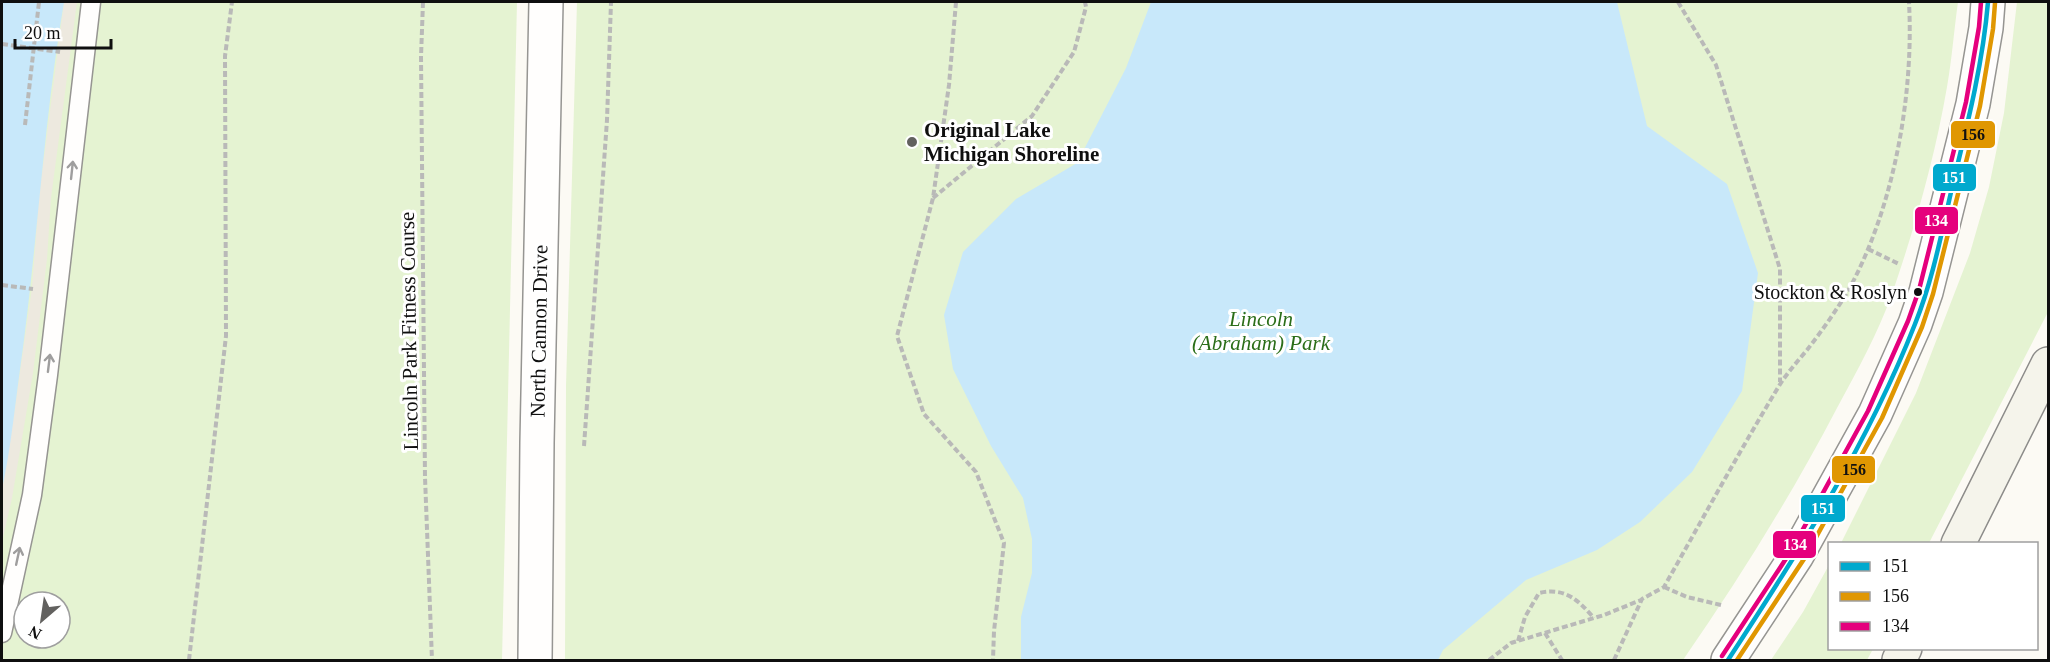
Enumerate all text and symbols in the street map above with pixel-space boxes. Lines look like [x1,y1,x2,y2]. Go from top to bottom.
scale bar [15,12,111,50]
text: 20 m [24,23,61,43]
place label: Original Lake Michigan Shoreline [924,118,1099,166]
line badge: 156 [1950,120,1996,149]
text: 156 [1961,126,1985,143]
marker: Original Lake Michigan Shoreline [905,135,919,149]
one-way arrow [66,160,77,180]
line badge: 151 [1932,163,1977,192]
text: 151 [1942,169,1966,186]
line badge: 134 [1914,206,1959,235]
street label: Lincoln Park Fitness Course [395,212,423,450]
text: 134 [1924,212,1948,229]
street label: North Cannon Drive [525,244,553,418]
place label: Stockton & Roslyn [1754,281,1907,304]
marker: Stockton & Roslyn [1912,286,1924,298]
park label: Lincoln (Abraham) Park [1192,307,1331,355]
one-way arrow [44,354,55,374]
line badge: 156 [1831,455,1876,484]
text: 156 [1842,461,1866,478]
line badge: 151 [1800,494,1846,523]
text: 151 [1811,500,1835,517]
line badge: 134 [1772,530,1817,559]
text: 134 [1783,536,1807,553]
legend [1828,542,2038,650]
one-way arrow [13,547,25,566]
text: 151 [1882,556,1909,576]
text: 156 [1882,586,1909,606]
north arrow [12,590,72,650]
text: 134 [1882,616,1909,636]
text: N [25,622,44,643]

